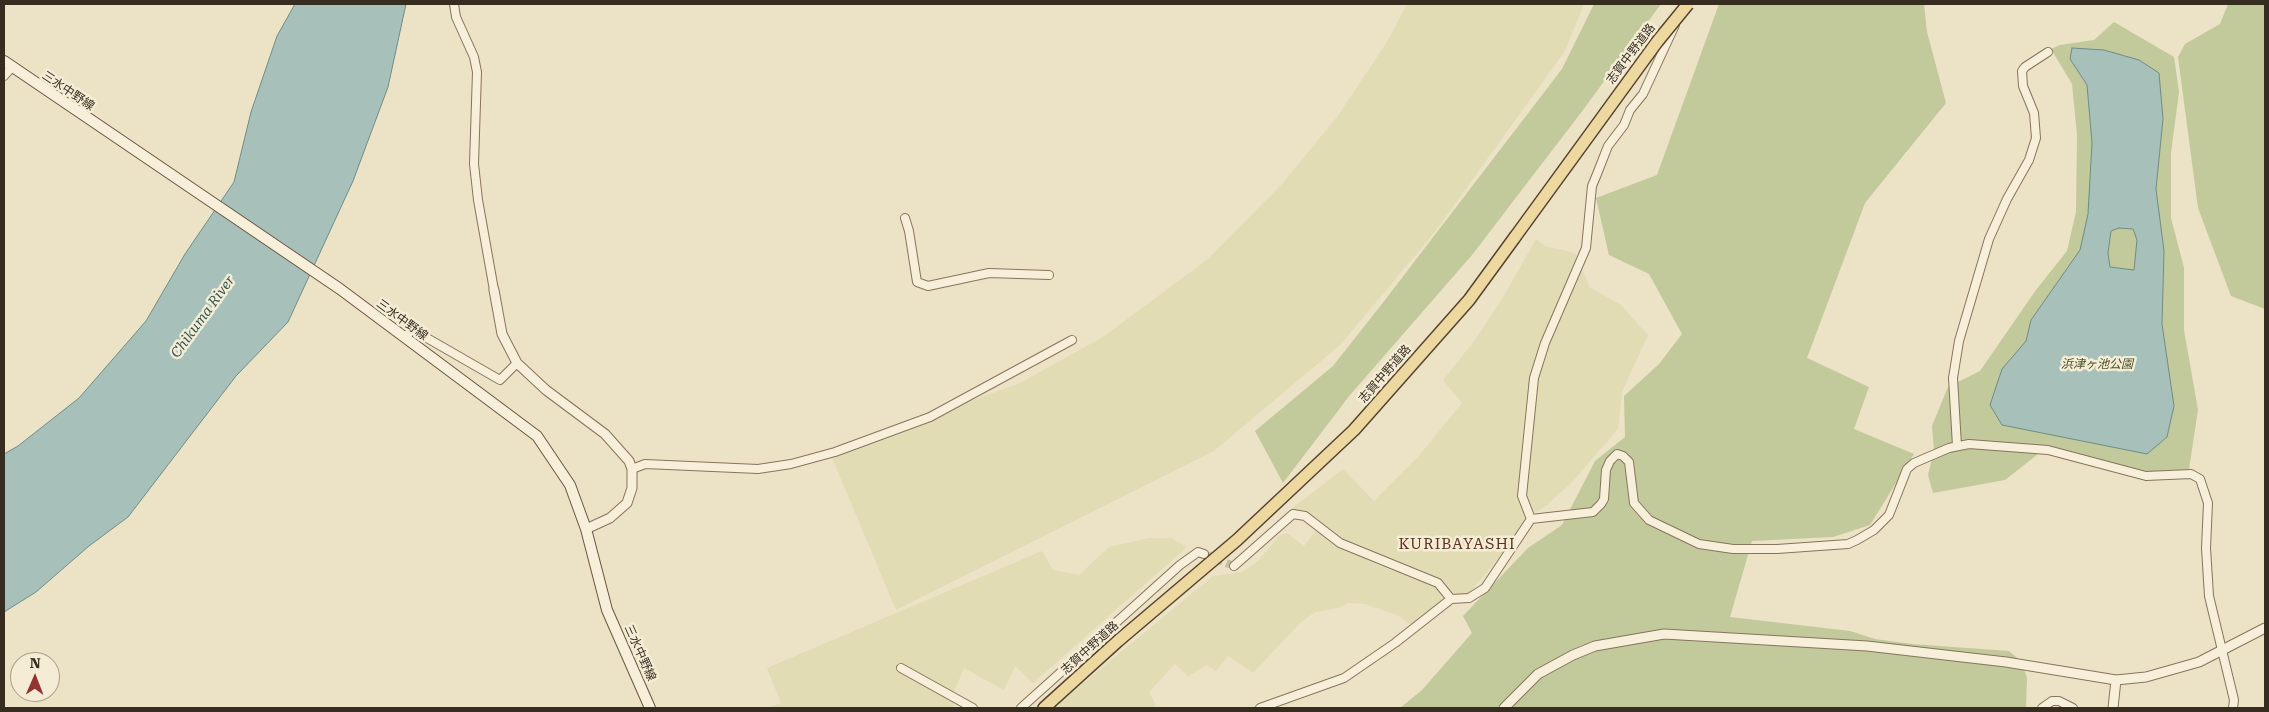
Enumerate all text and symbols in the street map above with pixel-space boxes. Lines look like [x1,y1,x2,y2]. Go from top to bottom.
street label: 志賀中野道路 [1604,21,1658,87]
street label: 三水中野線 [39,68,97,114]
water label: Chikuma River [168,273,238,361]
street label: 三水中野線 [373,297,431,343]
street label: 志賀中野道路 [1356,342,1414,406]
park label: 浜津ヶ池公園 [2061,357,2133,371]
district label: KURIBAYASHI [1397,536,1517,554]
street label: 志賀中野道路 [1058,619,1122,677]
street label: 三水中野線 [621,623,659,683]
north arrow [10,652,60,702]
text: N [30,655,41,671]

